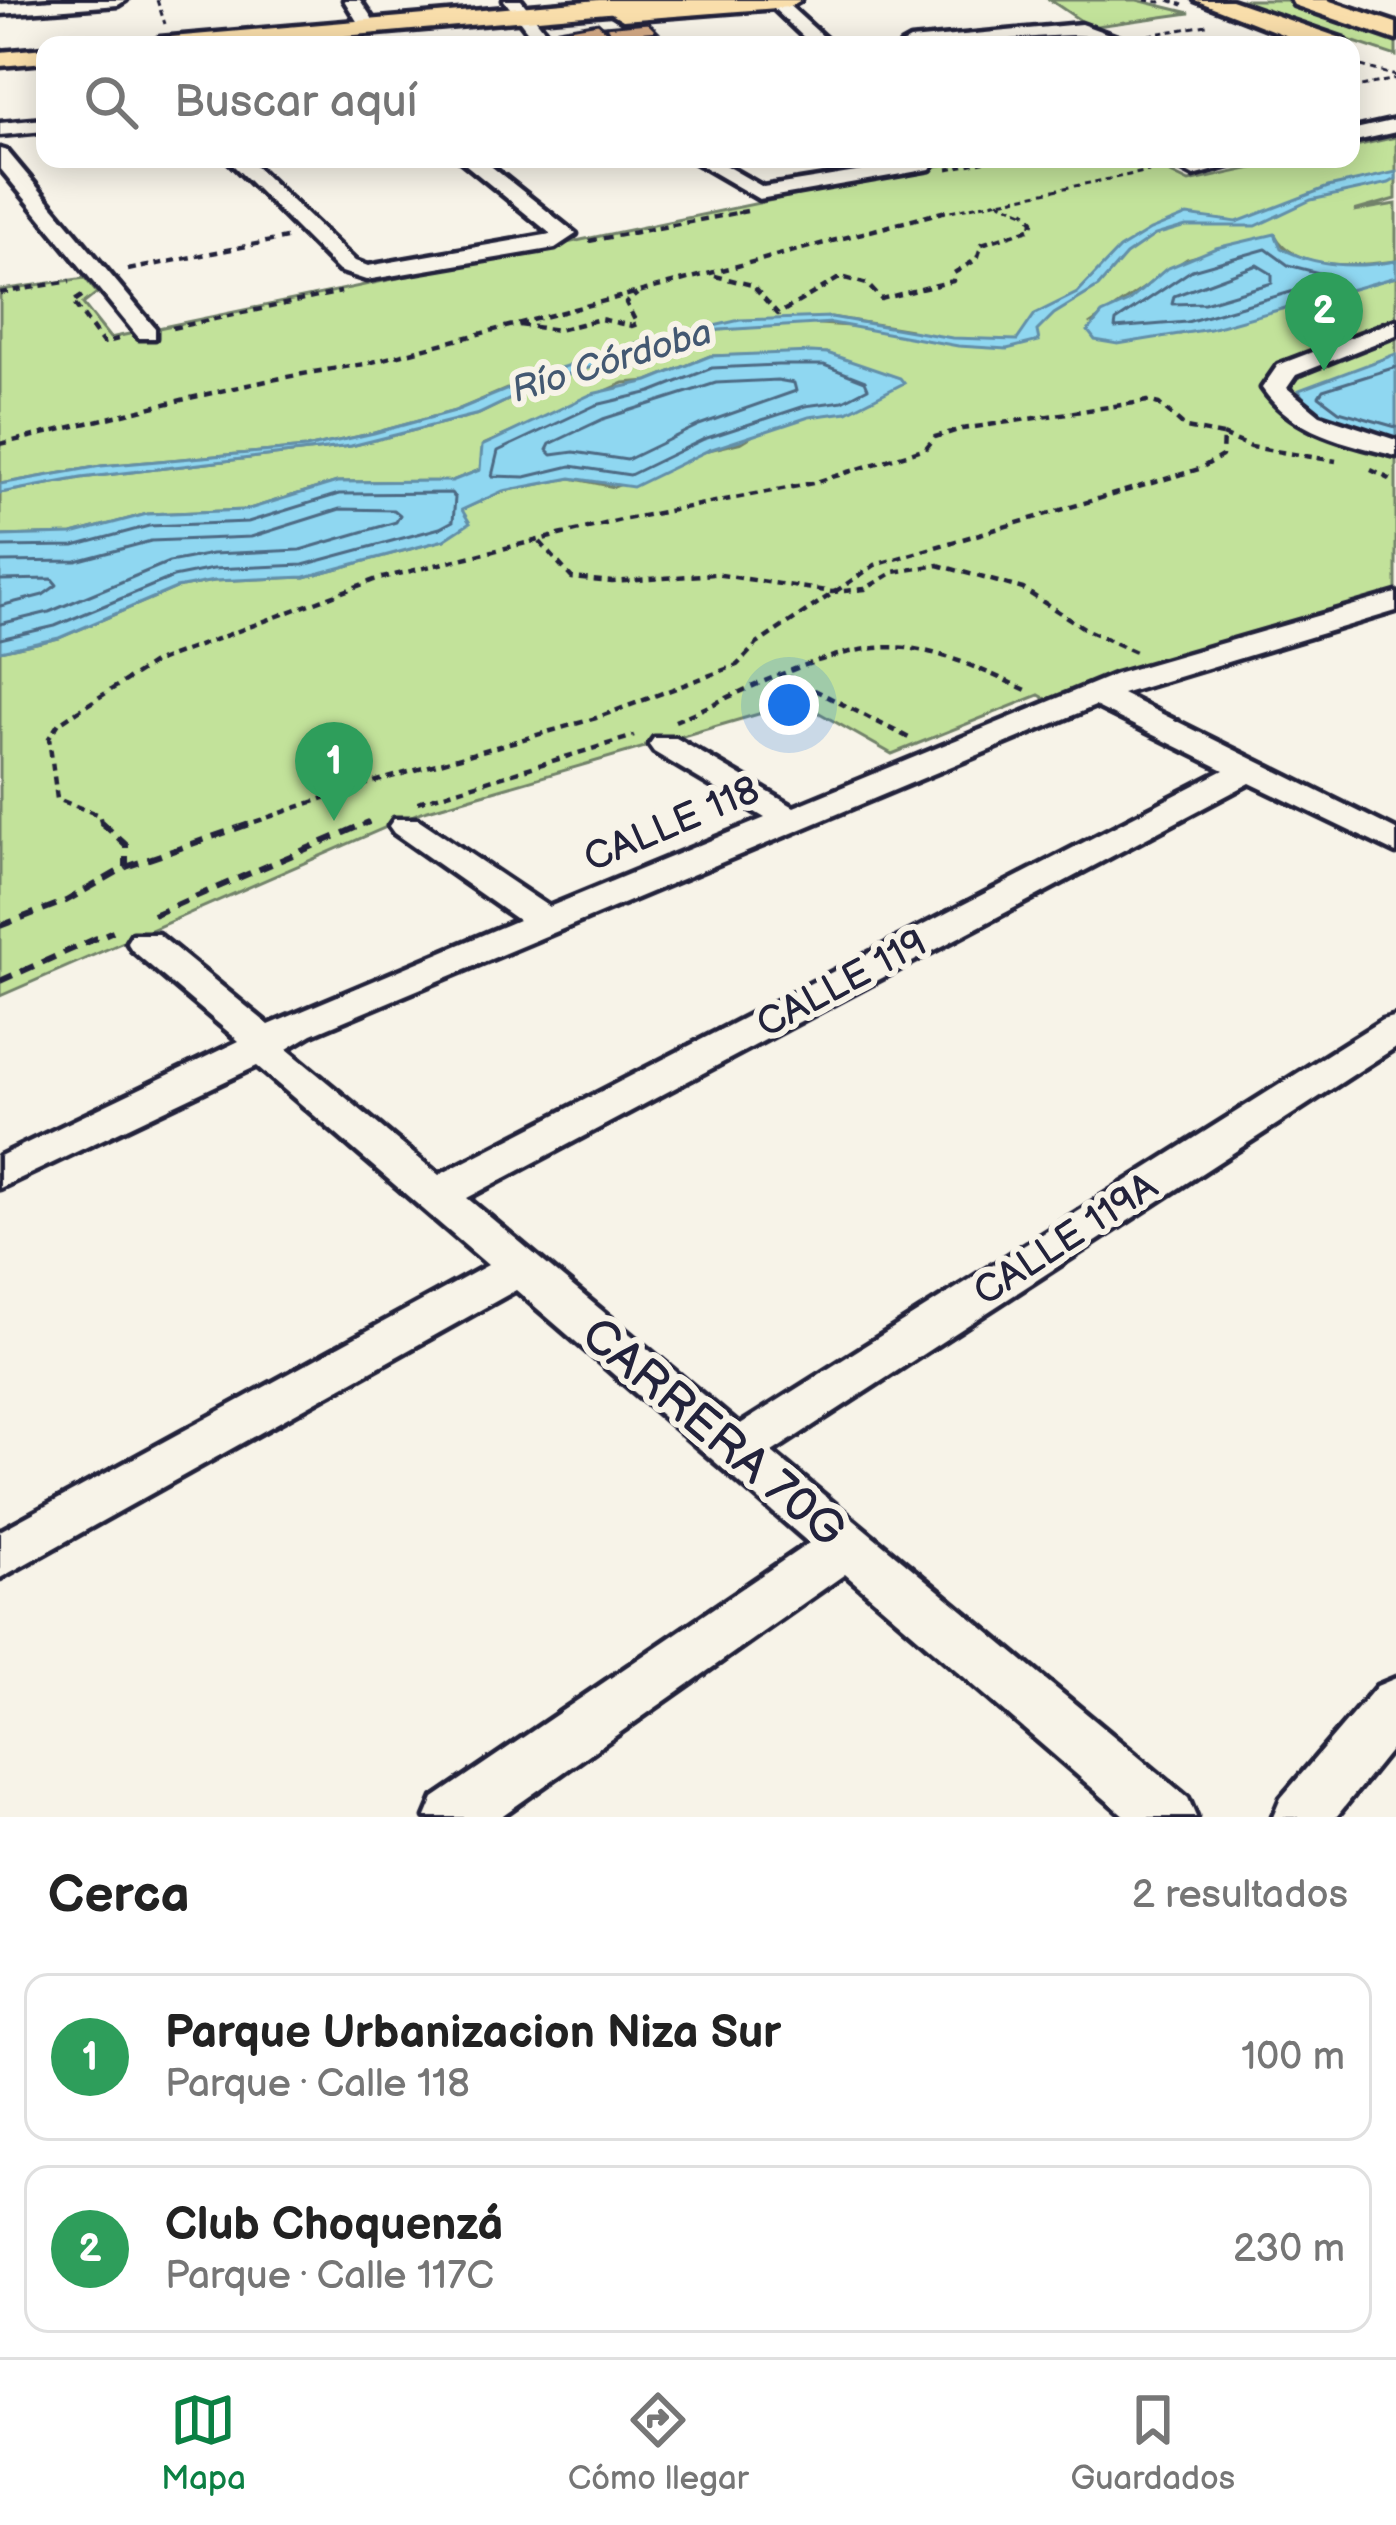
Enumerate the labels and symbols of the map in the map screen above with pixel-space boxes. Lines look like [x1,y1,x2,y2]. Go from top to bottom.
pin: 2 [1285,272,1363,371]
water label: Río Córdoba [507,311,717,413]
your location [759,675,819,735]
pin: 1 [295,722,373,821]
street label: CALLE 118 [577,767,767,883]
street label: CALLE 119 [749,920,935,1048]
street label: CALLE 119A [965,1163,1167,1317]
street label: CARRERA 70G [570,1306,856,1560]

